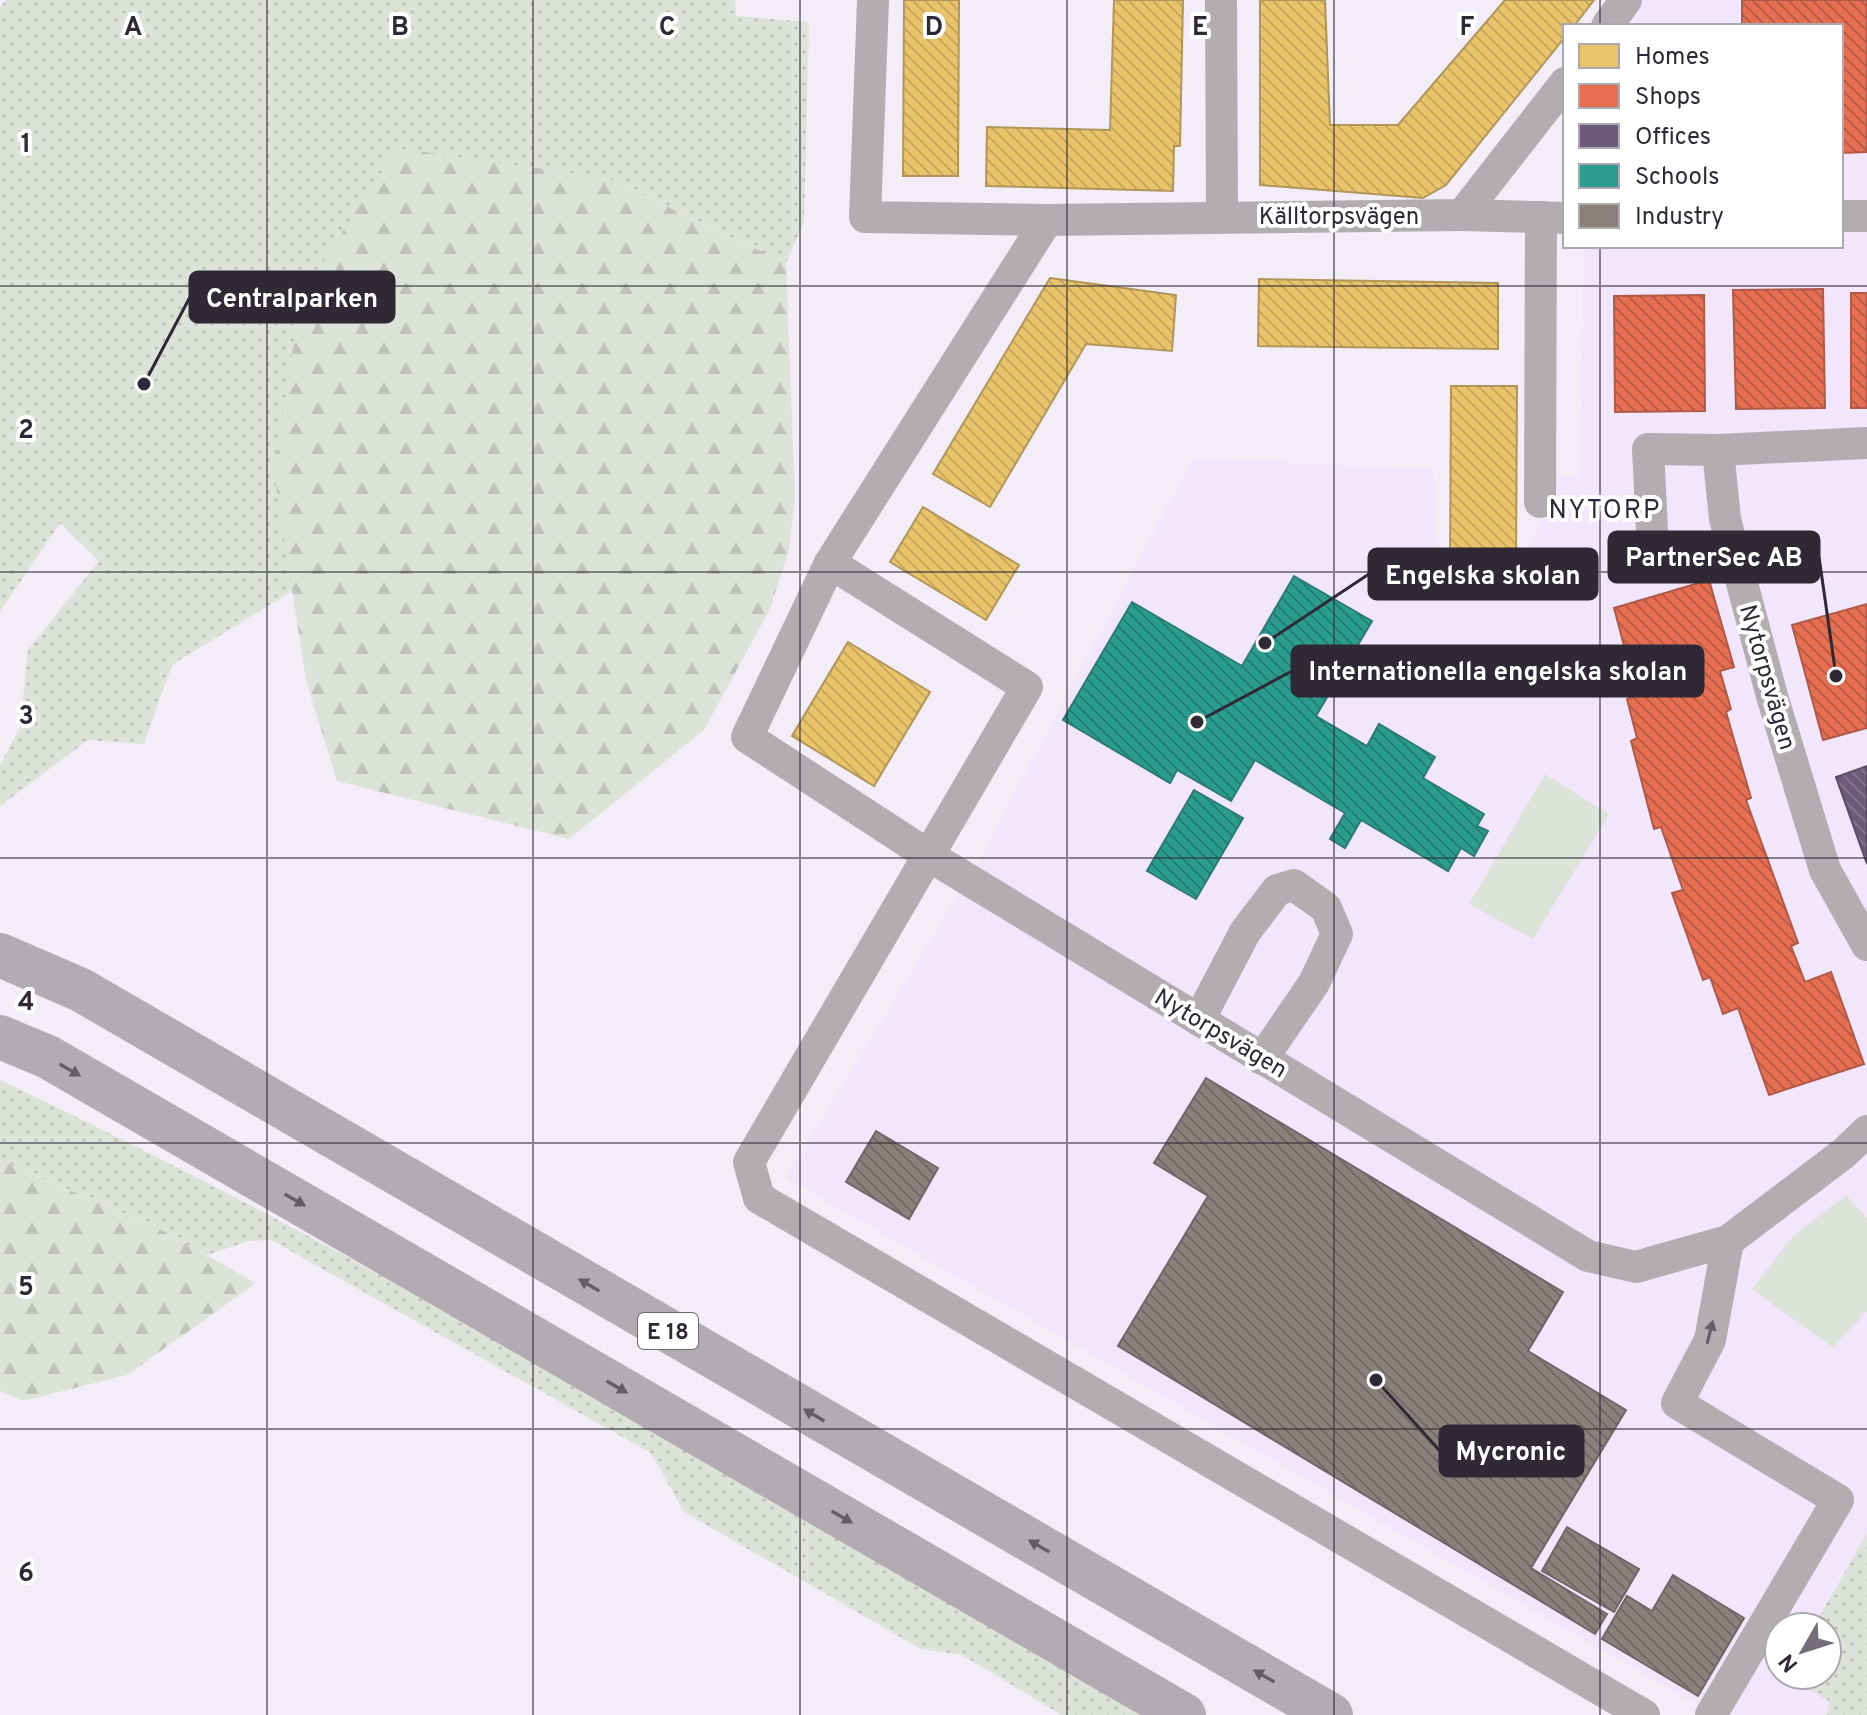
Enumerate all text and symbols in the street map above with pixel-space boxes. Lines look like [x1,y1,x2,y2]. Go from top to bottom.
text: A [124,12,142,45]
text: B [391,12,409,45]
text: C [659,12,675,45]
text: D [925,12,943,45]
text: E [1192,12,1208,45]
text: F [1460,12,1475,45]
legend [1563,24,1843,248]
text: Homes [1635,43,1710,73]
text: Shops [1635,83,1701,113]
text: Offices [1635,123,1711,153]
text: 1 [21,129,31,162]
text: Schools [1635,163,1720,193]
street label: Källtorpsvägen [1259,203,1419,233]
text: Industry [1635,203,1724,233]
callout: Centralparken [190,272,394,322]
text: Centralparken [206,284,378,317]
text: 2 [18,415,34,448]
district label: NYTORP [1549,495,1661,528]
callout: PartnerSec AB [1609,532,1819,582]
text: PartnerSec AB [1625,543,1803,576]
callout: Engelska skolan [1369,549,1597,599]
text: Engelska skolan [1385,561,1581,594]
street label: Nytorpsvägen [1731,601,1801,754]
callout: Internationella engelska skolan [1292,646,1703,696]
text: Internationella engelska skolan [1309,657,1687,690]
text: 3 [18,701,34,734]
street label: Nytorpsvägen [1148,983,1292,1086]
text: 4 [18,987,34,1020]
one-way arrow [59,1063,81,1077]
one-way arrow [284,1193,306,1207]
text: 5 [18,1272,34,1305]
one-way arrow [578,1278,600,1292]
road number: E 18 [638,1313,698,1349]
one-way arrow [1705,1320,1717,1345]
one-way arrow [606,1380,628,1394]
one-way arrow [803,1408,825,1422]
callout: Mycronic [1440,1426,1583,1476]
text: Mycronic [1456,1437,1566,1470]
one-way arrow [831,1510,853,1524]
one-way arrow [1028,1539,1050,1553]
text: 6 [18,1558,34,1591]
north arrow [1763,1611,1843,1691]
text: N [1774,1647,1805,1677]
one-way arrow [1253,1669,1275,1683]

